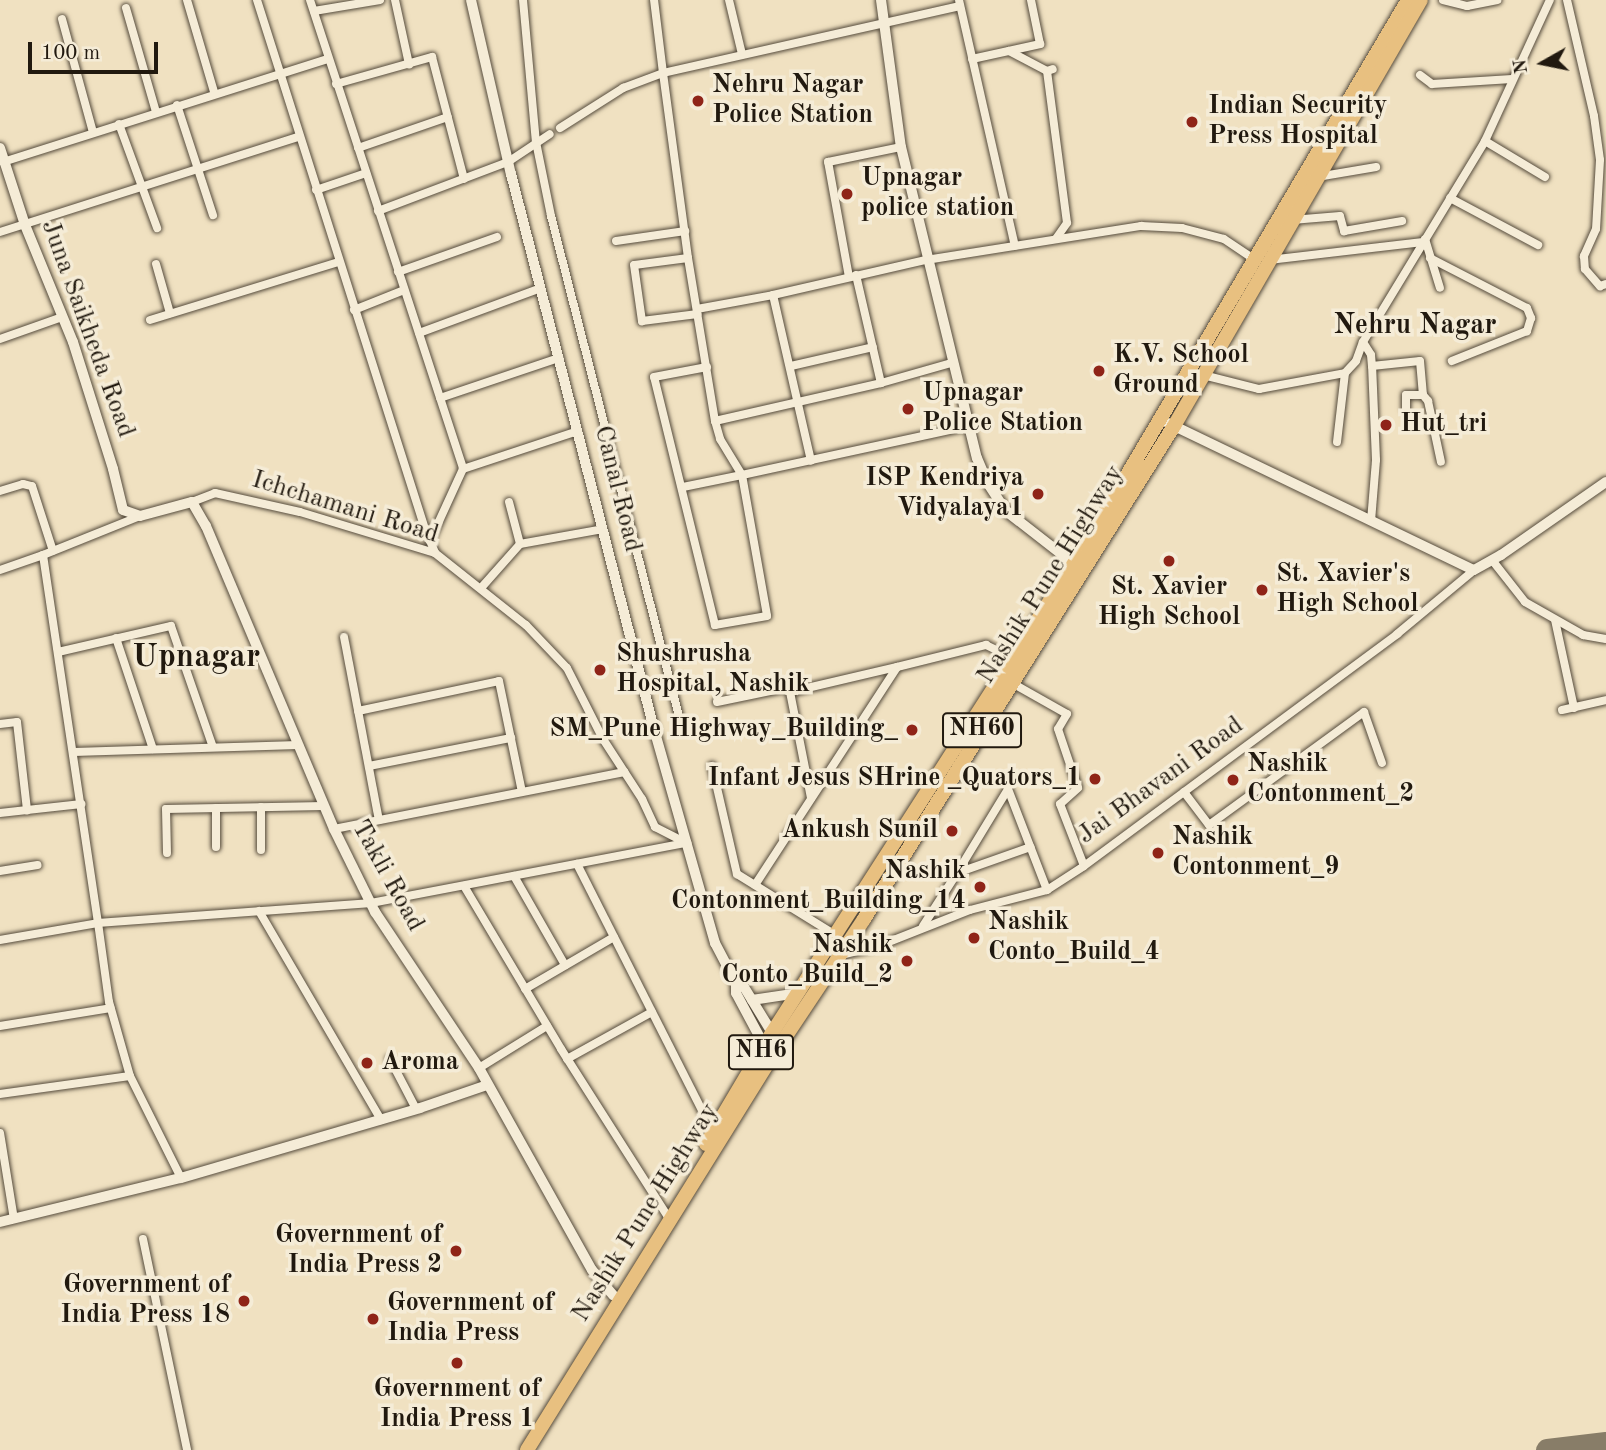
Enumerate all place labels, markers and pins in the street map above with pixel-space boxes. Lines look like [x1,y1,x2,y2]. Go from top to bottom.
place label: Nehru Nagar Police Station [712,70,873,132]
place label: Indian Security Press Hospital [1208,91,1387,152]
marker: Nehru Nagar Police Station [690,93,706,109]
marker: Indian Security Press Hospital [1182,112,1202,132]
place label: Upnagar police station [861,163,1014,224]
marker: Upnagar police station [839,186,855,202]
place label: K.V. School Ground [1113,340,1249,402]
marker: K.V. School Ground [1091,363,1107,379]
place label: Upnagar Police Station [922,378,1083,440]
marker: Upnagar Police Station [900,401,916,417]
place label: Hut_tri [1400,409,1487,441]
marker: Hut_tri [1378,417,1394,433]
place label: ISP Kendriya Vidyalaya1 [865,463,1024,524]
marker: ISP Kendriya Vidyalaya1 [1030,486,1046,502]
marker: St. Xavier High School [1161,553,1177,569]
place label: St. Xavier's High School [1276,559,1418,620]
place label: St. Xavier High School [1098,572,1240,634]
marker: St. Xavier's High School [1254,582,1270,598]
place label: Shushrusha Hospital, Nashik [616,639,810,700]
marker: Shushrusha Hospital, Nashik [590,660,610,680]
place label: SM_Pune Highway_Building_ [549,714,898,746]
marker: SM_Pune Highway_Building_ [904,722,920,738]
place label: Nashik Contonment_2 [1247,749,1414,810]
place label: Infant Jesus SHrine _Quators_1 [708,763,1081,795]
marker: Infant Jesus SHrine _Quators_1 [1087,771,1103,787]
marker: Nashik Contonment_2 [1225,772,1241,788]
place label: Ankush Sunil [781,815,938,847]
place label: Nashik Contonment_9 [1172,822,1339,884]
marker: Ankush Sunil [944,823,960,839]
marker: Nashik Contonment_9 [1150,845,1166,861]
place label: Nashik Contonment_Building_14 [671,856,966,917]
marker: Nashik Contonment_Building_14 [972,879,988,895]
place label: Nashik Conto_Build_4 [988,907,1160,968]
place label: Nashik Conto_Build_2 [721,930,893,992]
marker: Nashik Conto_Build_4 [966,930,982,946]
marker: Nashik Conto_Build_2 [899,953,915,969]
place label: Aroma [381,1047,459,1079]
marker: Aroma [359,1055,375,1071]
place label: Government of India Press 2 [275,1220,442,1282]
marker: Government of India Press 2 [448,1243,464,1259]
place label: Government of India Press 18 [60,1270,230,1332]
place label: Government of India Press [387,1288,554,1350]
marker: Government of India Press 18 [236,1293,252,1309]
marker: Government of India Press [365,1311,381,1327]
marker: Government of India Press 1 [449,1355,465,1371]
place label: Government of India Press 1 [374,1374,540,1436]

